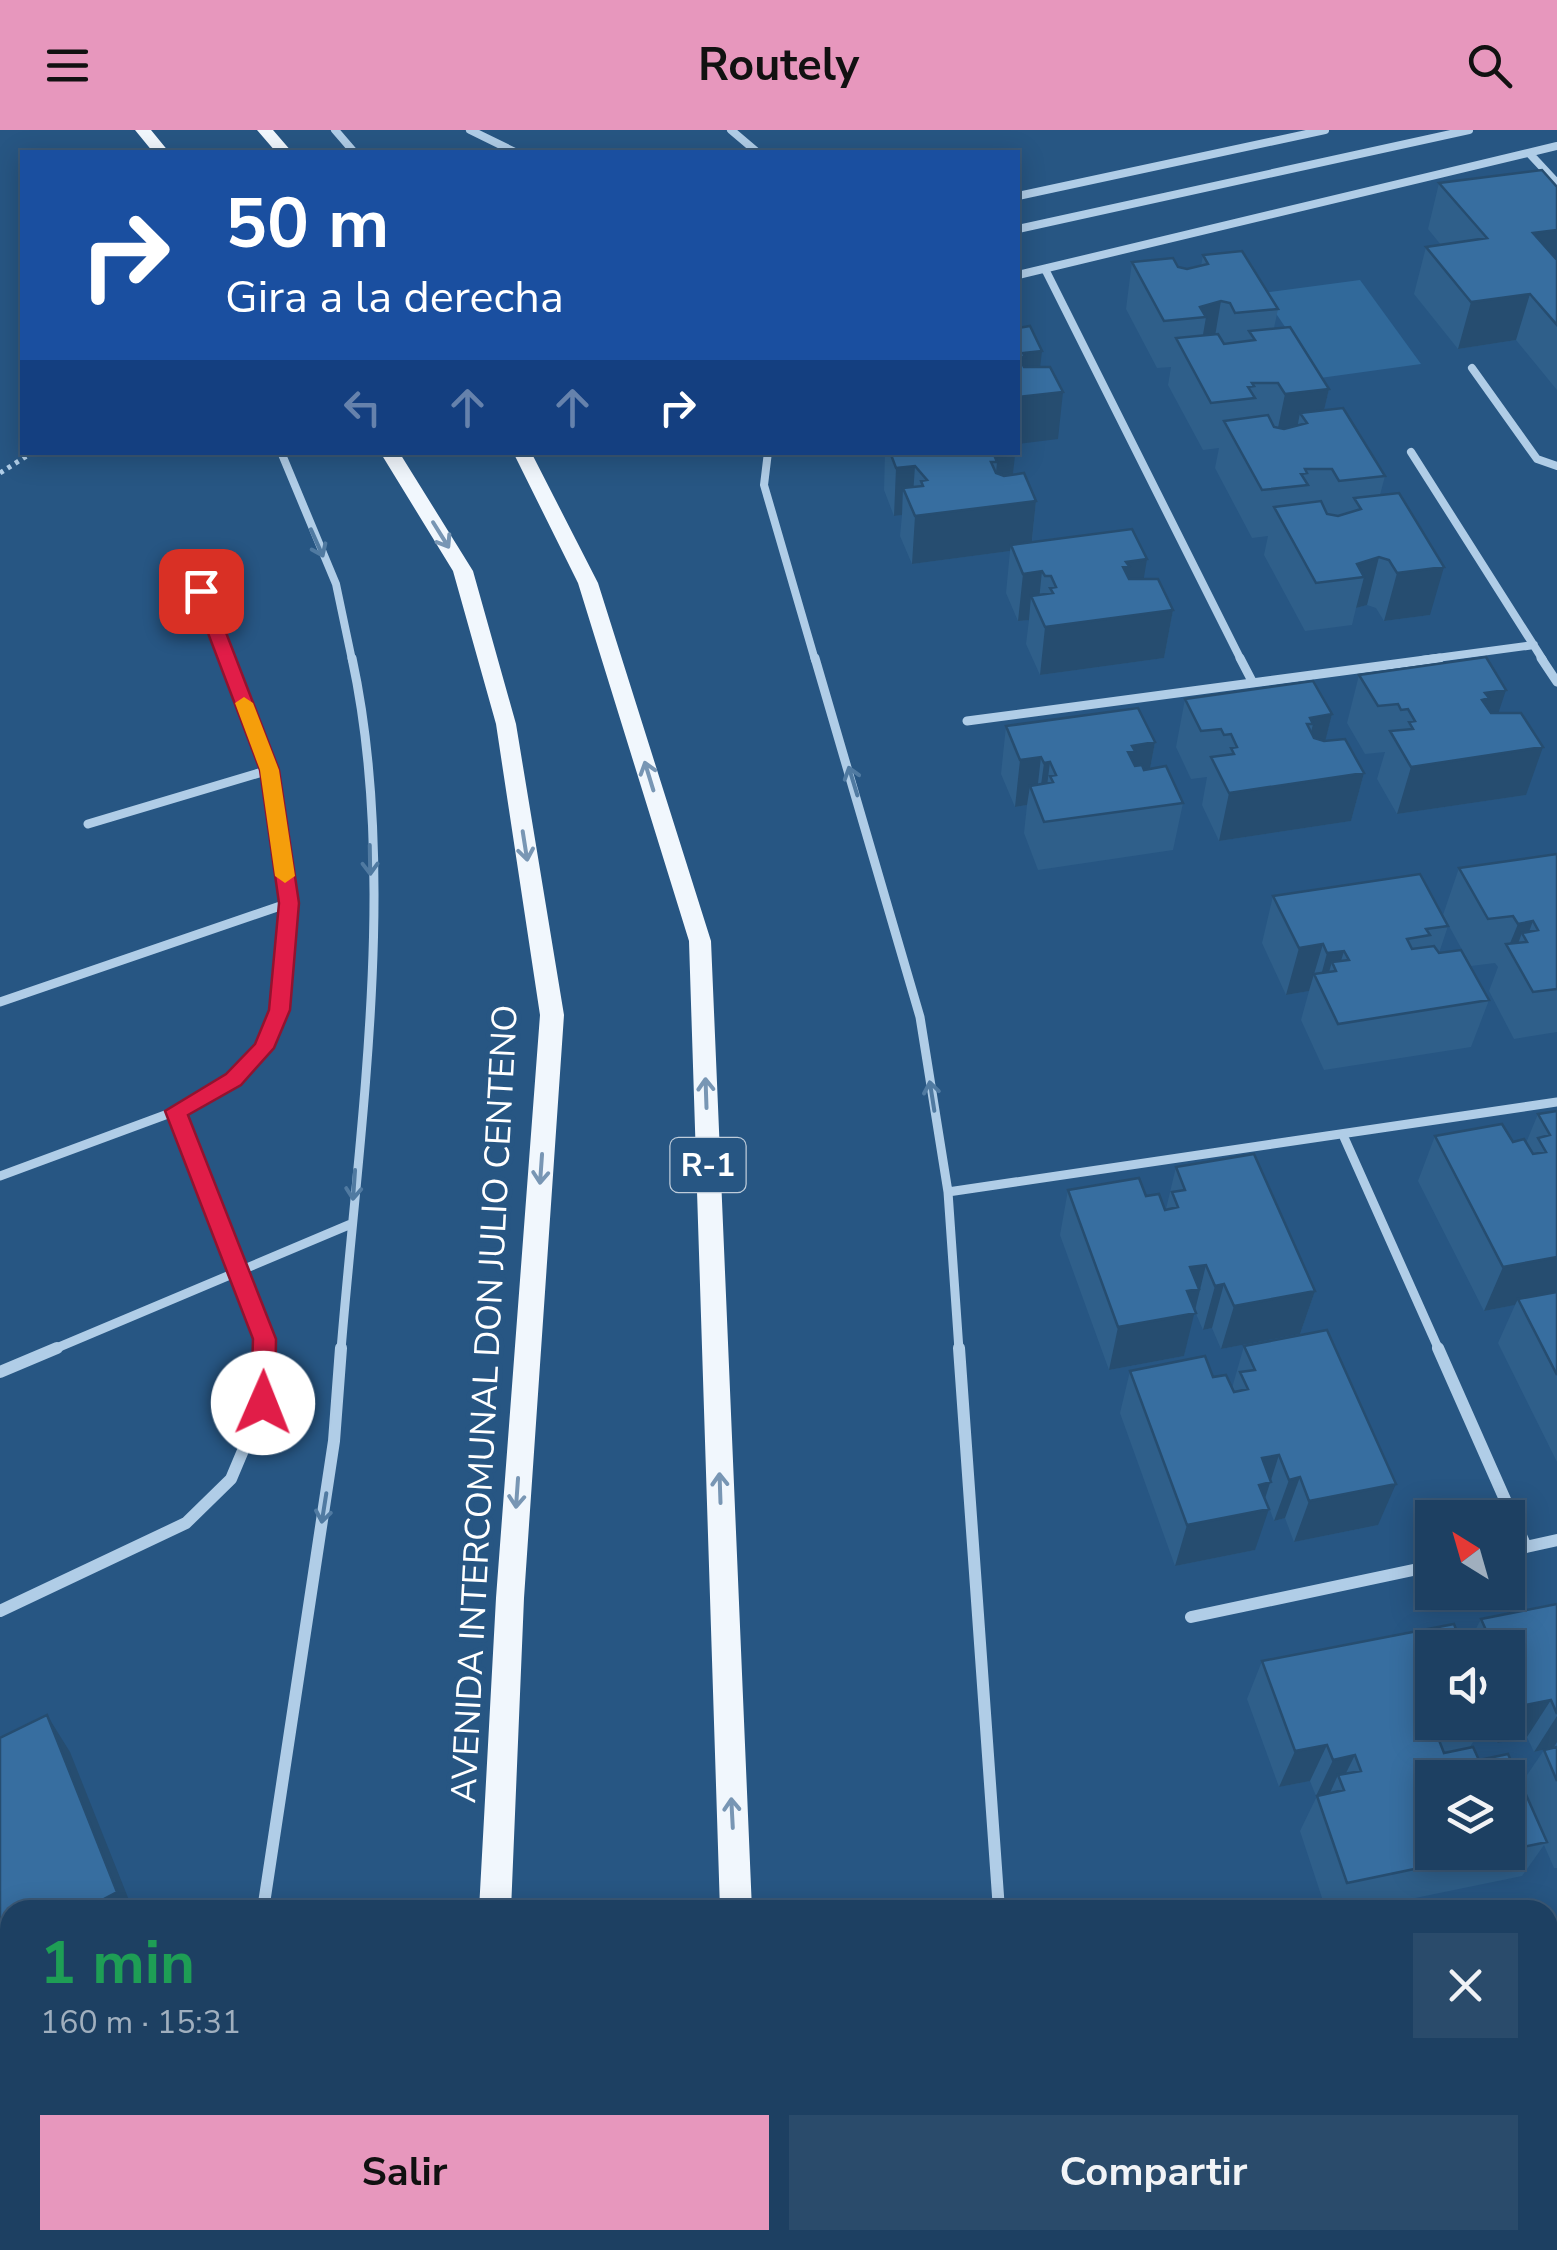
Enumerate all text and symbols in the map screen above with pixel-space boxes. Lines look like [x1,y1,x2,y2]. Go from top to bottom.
text: Routely [698,35,859,96]
icon: menu [40,38,95,93]
icon: search [1462,38,1517,93]
text: 50 m [225,176,389,272]
icon: right [60,190,190,320]
text: Gira a la derecha [225,267,564,328]
icon: left [335,380,390,435]
icon: ahead [440,380,495,435]
icon: ahead [545,380,600,435]
icon: right [650,380,705,435]
one-way arrow [430,520,451,549]
one-way arrow [309,527,327,558]
pin [159,549,244,634]
icon: arrive [174,564,229,619]
one-way arrow [638,761,656,792]
one-way arrow [843,766,861,797]
one-way arrow [517,829,535,862]
one-way arrow [361,844,380,876]
street label: AVENIDA INTERCOMUNAL DON JULIO CENTENO [440,1004,529,1804]
one-way arrow [696,1078,715,1110]
one-way arrow [922,1080,941,1112]
road number: R-1 [670,1138,746,1192]
one-way arrow [531,1152,550,1184]
one-way arrow [345,1168,364,1200]
position arrow [211,1351,315,1455]
one-way arrow [710,1472,729,1504]
one-way arrow [507,1476,526,1508]
one-way arrow [314,1491,333,1524]
north arrow [1415,1500,1525,1610]
map controls [1415,1500,1525,1870]
button: sound [1415,1630,1525,1740]
button: layers [1415,1760,1525,1870]
one-way arrow [722,1797,741,1829]
text: 1 min [40,1922,195,2004]
button: close [1413,1933,1518,2038]
text: 160 m · 15:31 [40,2001,241,2044]
button: Salir [40,2115,769,2230]
button: Compartir [789,2115,1518,2230]

